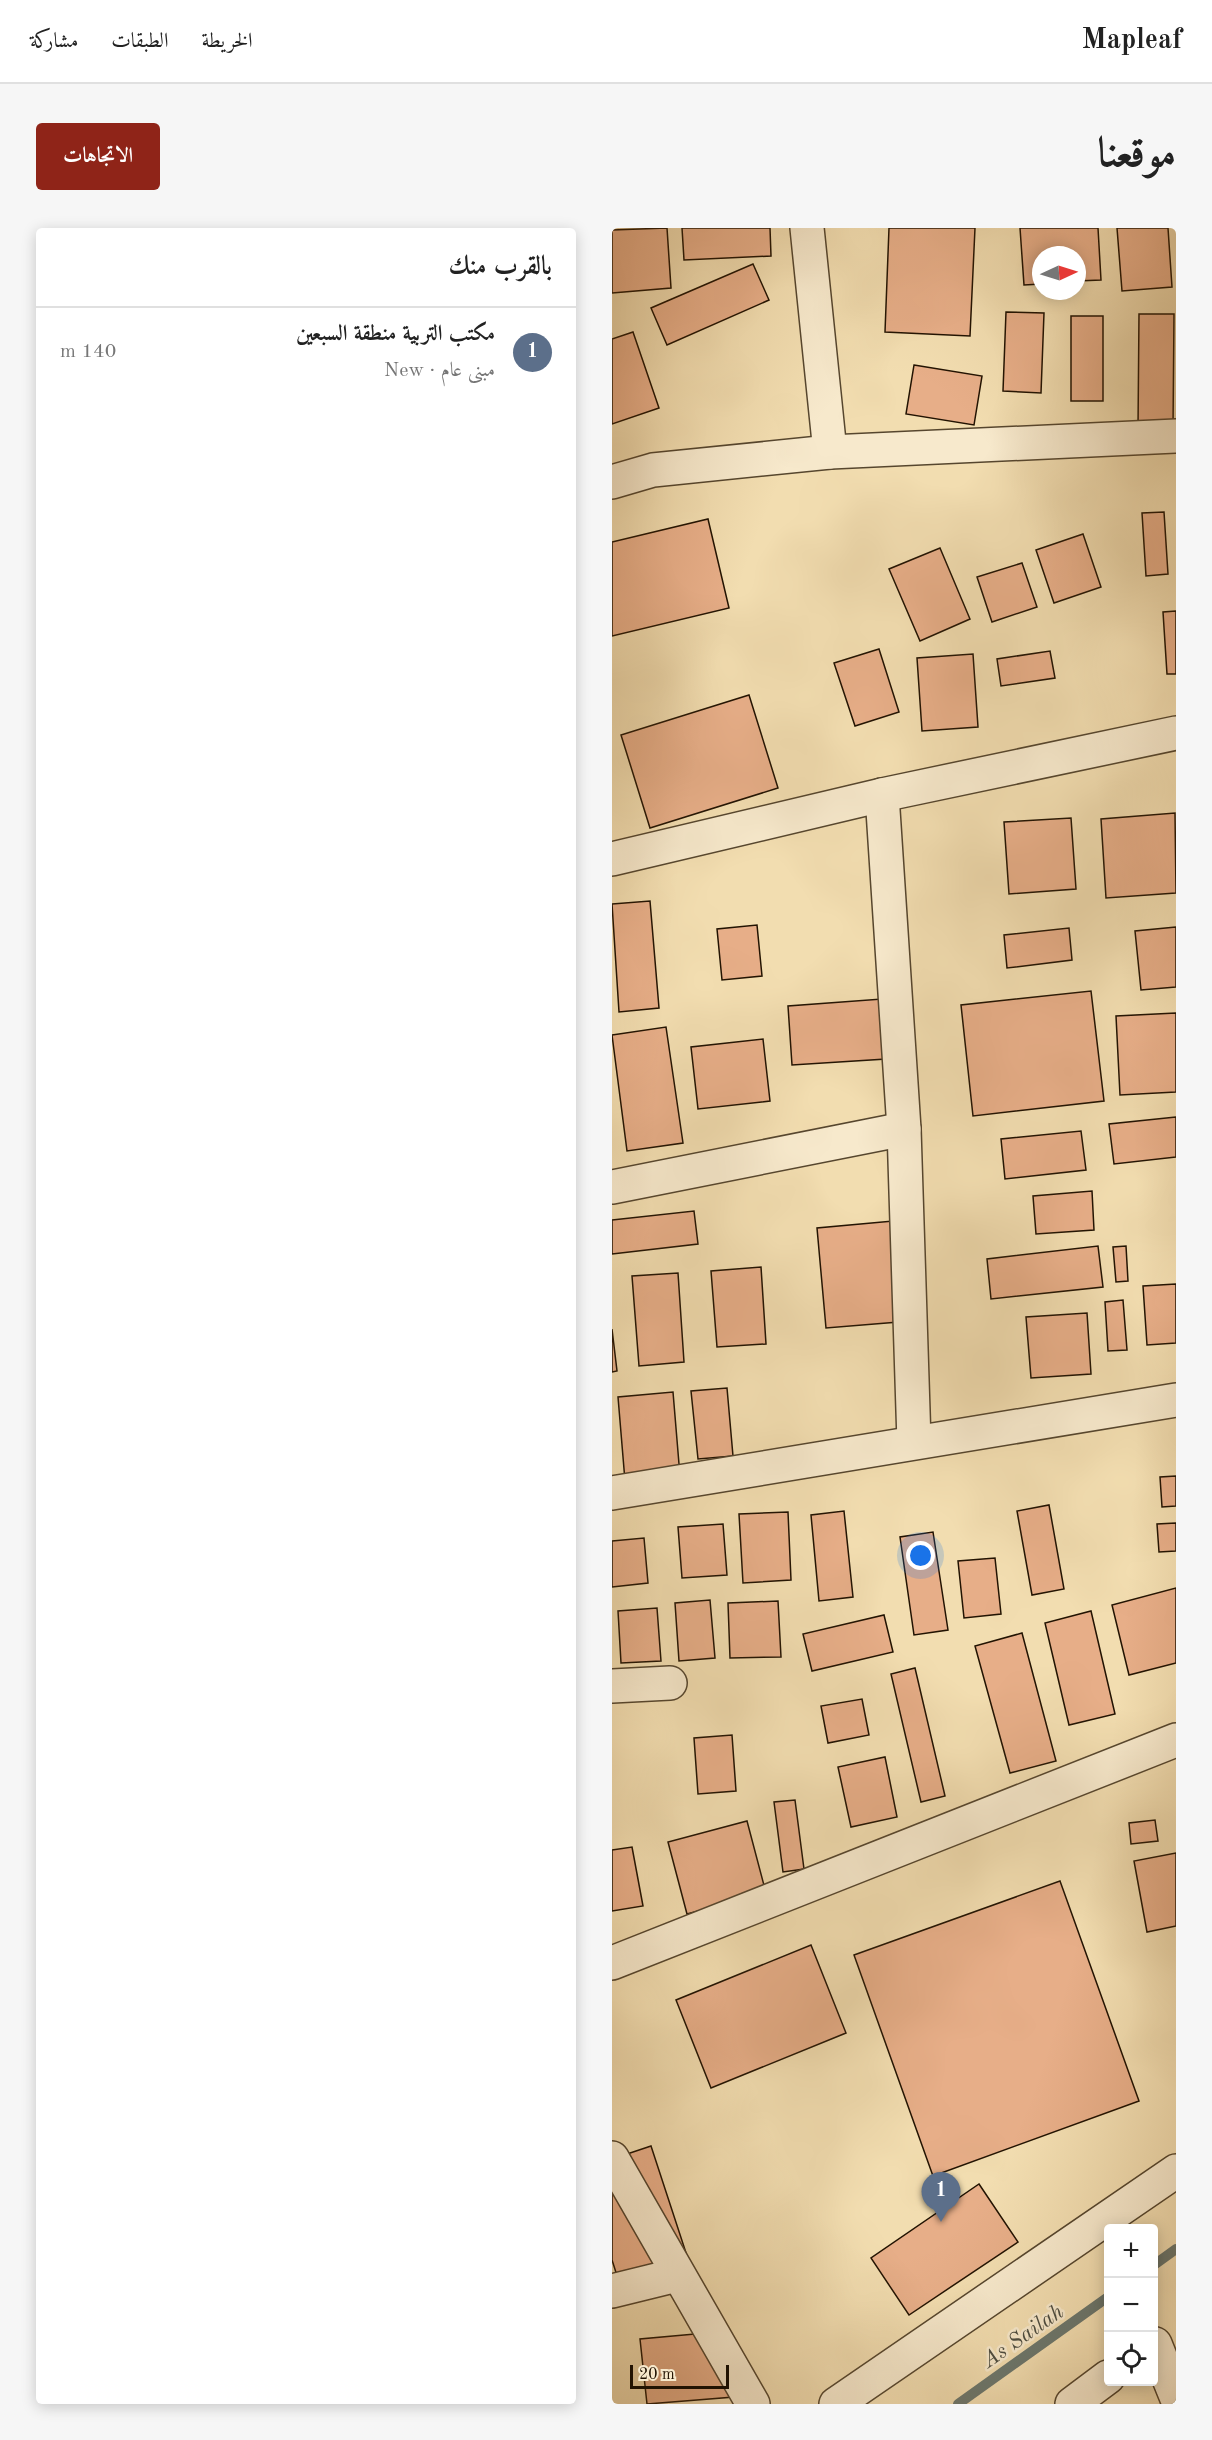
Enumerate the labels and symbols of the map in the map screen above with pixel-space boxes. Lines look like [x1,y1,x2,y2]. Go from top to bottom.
north arrow [1032,246,1086,300]
your location [906,1541,935,1570]
pin: 1 [922,2172,960,2222]
water label: As Sailah [978,2301,1068,2373]
scale bar [630,2362,729,2390]

